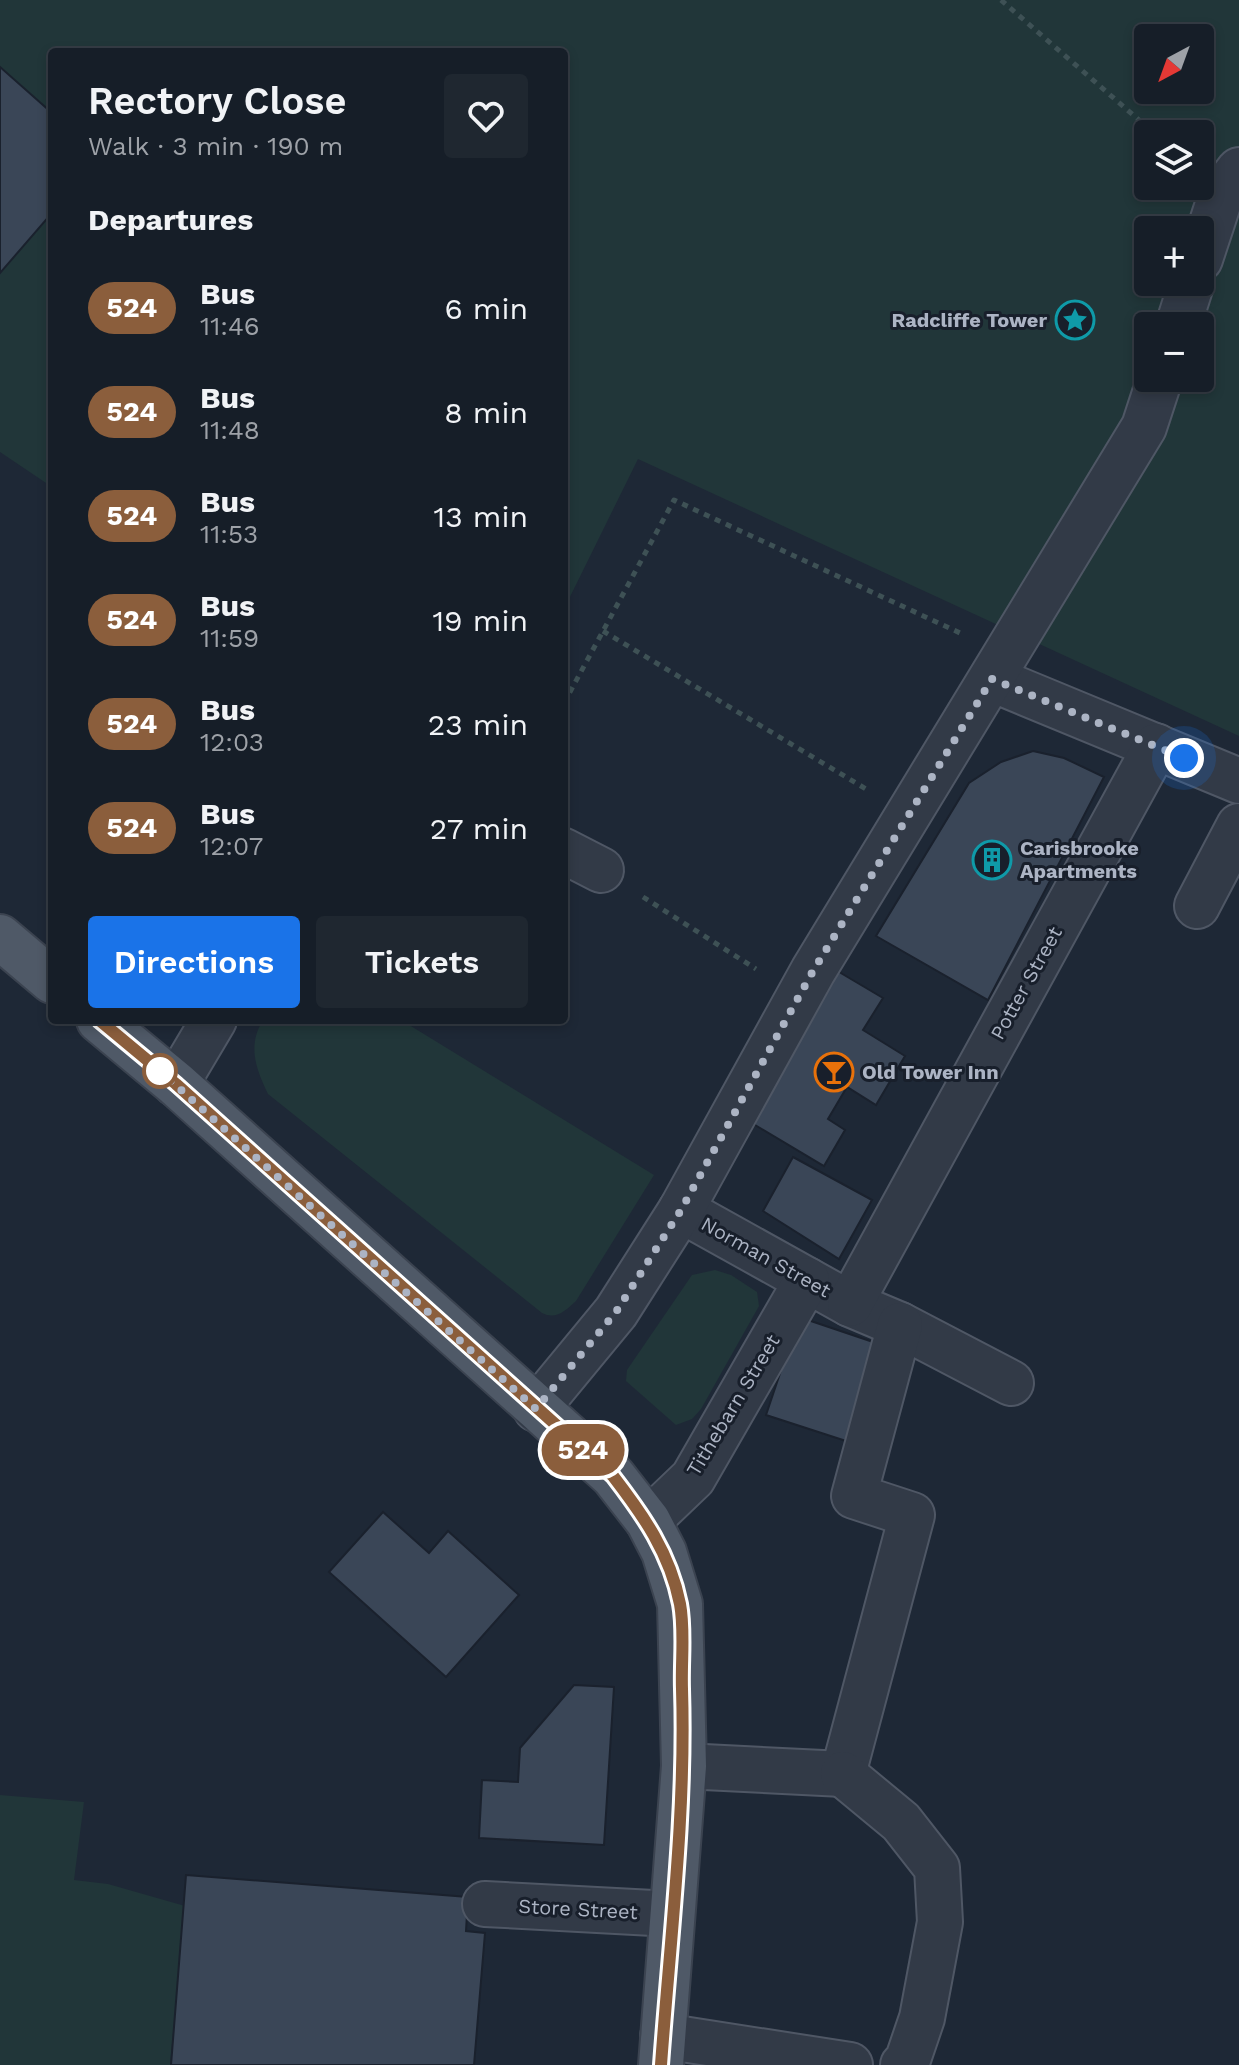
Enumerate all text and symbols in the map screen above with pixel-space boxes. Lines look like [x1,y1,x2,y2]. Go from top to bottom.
north arrow [1134,24,1214,104]
map controls [1134,24,1214,392]
button: heart [444,74,528,158]
text: Rectory Close [88,79,346,123]
button: layers [1134,120,1214,200]
text: Walk · 3 min · 190 m [88,131,343,161]
text: Departures [88,202,253,237]
button: + [1134,216,1214,296]
text: Bus [200,276,255,311]
text: 524 [107,291,157,324]
text: 6 min [444,291,528,326]
place icon: Radcliffe Tower [1054,299,1096,341]
place label: Radcliffe Tower [891,308,1047,332]
text: 11:46 [200,311,260,341]
button: − [1134,312,1214,392]
text: Bus [200,380,255,415]
text: 524 [107,395,157,428]
text: 8 min [444,395,528,430]
text: 11:48 [200,415,260,445]
text: Bus [200,484,255,519]
text: 524 [107,499,157,532]
text: 13 min [433,499,528,534]
text: 11:53 [200,519,258,549]
text: Bus [200,588,255,623]
text: 524 [107,603,157,636]
text: 19 min [432,603,528,638]
text: 11:59 [200,623,259,653]
text: Bus [200,692,255,727]
text: 524 [107,707,157,740]
text: 23 min [428,707,528,742]
text: 12:03 [200,727,264,757]
your location [1164,738,1204,778]
text: Bus [200,796,255,831]
text: 524 [107,811,157,844]
text: 27 min [430,811,528,846]
text: 12:07 [200,831,263,861]
place label: Carisbrooke Apartments [1020,836,1139,883]
building icon: Carisbrooke Apartments [971,839,1013,881]
button: Directions [88,916,300,1008]
button: Tickets [316,916,528,1008]
street label: Potter Street [985,922,1067,1044]
bar icon: Old Tower Inn [813,1051,855,1093]
unlabelled marker [143,1054,177,1088]
place label: Old Tower Inn [862,1060,999,1084]
street label: Norman Street [697,1211,836,1303]
street label: Tithebarn Street [681,1329,785,1480]
line badge: 524 [537,1424,629,1476]
text: 524 [558,1433,608,1466]
street label: Store Street [518,1894,639,1924]

